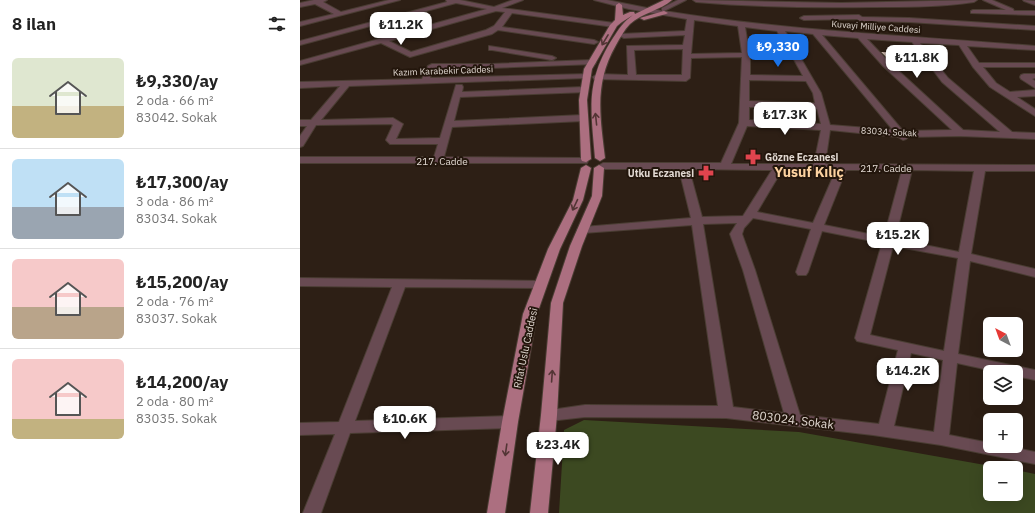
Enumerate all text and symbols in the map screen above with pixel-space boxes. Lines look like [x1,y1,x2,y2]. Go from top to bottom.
pin: ₺11.2K [368,12,434,46]
text: 8 ilan [12,13,56,35]
icon: filters [266,13,288,35]
text: ₺11.2K [379,16,423,33]
street label: Kuvayi Milliye Caddesi [831,18,921,35]
one-way arrow [601,34,609,46]
pin: ₺9,330 [745,34,811,68]
text: ₺9,330 [756,38,800,55]
pin: ₺11.8K [884,45,950,79]
text: ₺11.8K [895,49,939,66]
street label: Kazım Karabekir Caddesi [393,63,493,78]
text: ₺9,330/ay [136,70,218,92]
icon: home [44,74,92,122]
text: 2 oda · 66 m² [136,92,214,109]
pin: ₺17.3K [752,102,818,136]
text: ₺17.3K [763,106,807,123]
text: 83042. Sokak [136,109,217,126]
one-way arrow [593,113,600,126]
street label: 83034. Sokak [861,125,918,138]
pharmacy icon: Gözne Eczanesi [744,148,762,166]
place label: Gözne Eczanesi [765,151,838,164]
street label: 217. Cadde [416,155,468,168]
street label: 217. Cadde [860,162,912,175]
district label: Yusuf Kılıç [774,163,844,181]
pharmacy icon: Utku Eczanesi [697,164,715,182]
place label: Utku Eczanesi [628,167,694,180]
text: ₺17,300/ay [136,171,228,193]
icon: home [44,175,92,223]
text: 3 oda · 86 m² [136,193,214,210]
one-way arrow [571,199,578,211]
text: 83034. Sokak [136,210,217,227]
pin: ₺15.2K [865,222,931,256]
text: ₺15.2K [876,226,920,243]
text: ₺15,200/ay [136,271,228,293]
icon: home [44,275,92,323]
text: 2 oda · 76 m² [136,293,214,310]
street label: Rifat Uslu Caddesi [511,307,540,389]
text: 83037. Sokak [136,310,217,327]
north arrow [983,317,1023,357]
map controls [983,317,1023,501]
pin: ₺14.2K [875,358,941,392]
text: ₺14.2K [886,362,930,379]
button: layers [983,365,1023,405]
one-way arrow [548,370,555,383]
text: ₺14,200/ay [136,371,228,393]
icon: home [44,375,92,423]
text: 2 oda · 80 m² [136,393,214,410]
pin: ₺10.6K [372,406,438,440]
street label: 803024. Sokak [751,407,835,432]
text: 83035. Sokak [136,410,217,427]
text: ₺10.6K [383,410,427,427]
button: + [983,413,1023,453]
pin: ₺23.4K [525,432,591,466]
text: ₺23.4K [536,436,580,453]
one-way arrow [502,443,510,456]
button: − [983,461,1023,501]

